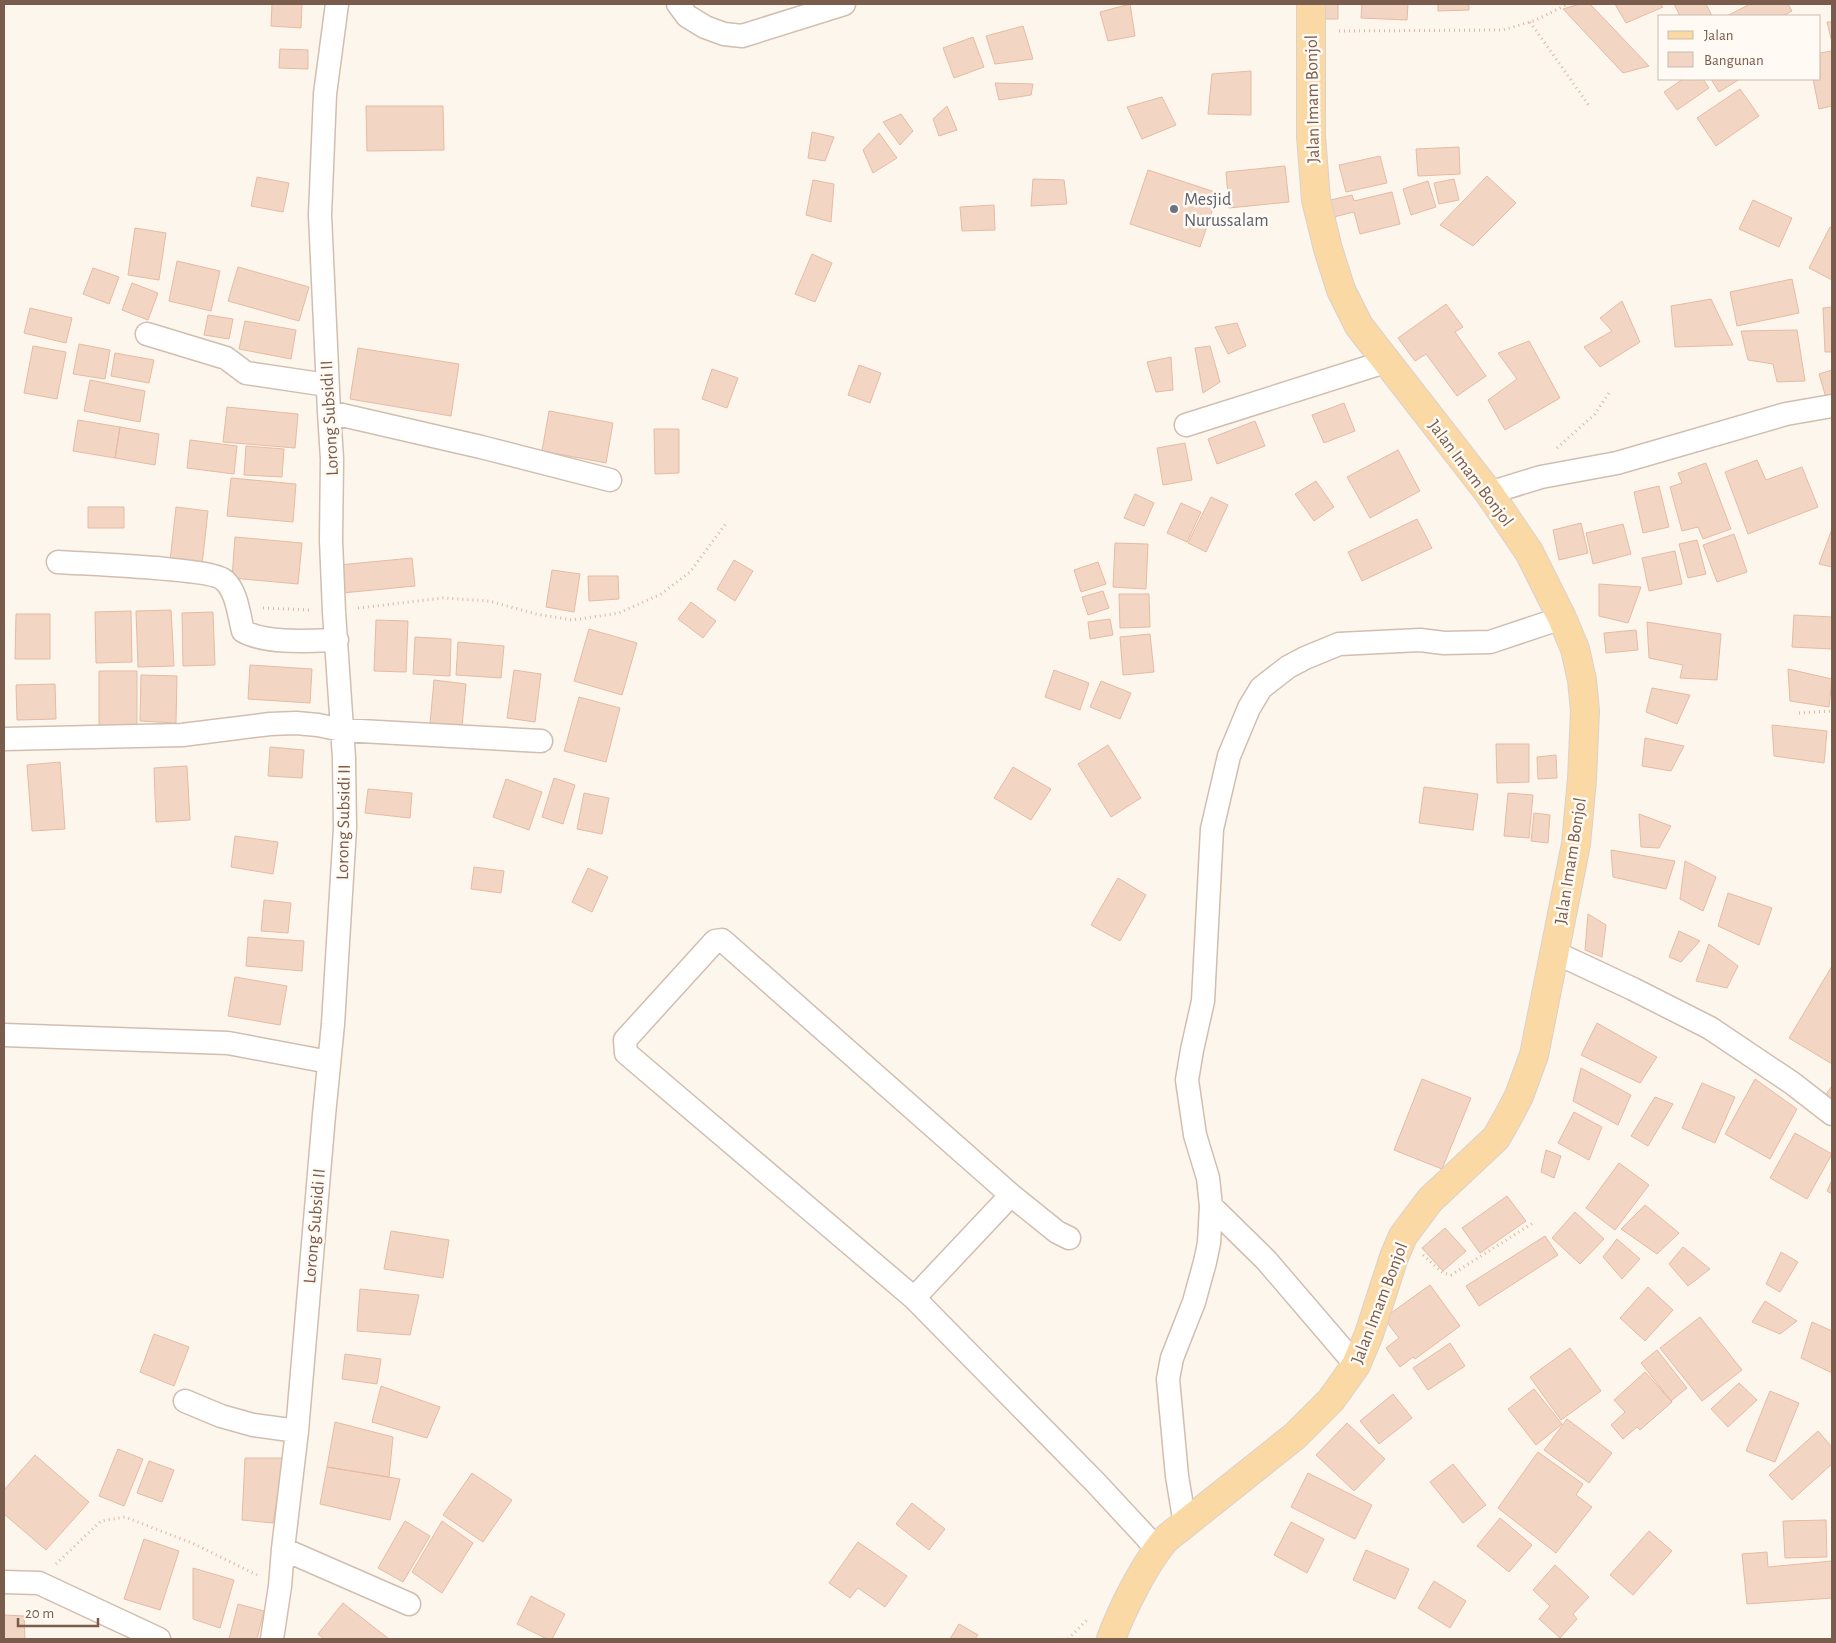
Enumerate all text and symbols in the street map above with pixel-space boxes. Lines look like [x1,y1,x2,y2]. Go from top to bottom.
legend [1658,15,1821,80]
text: Jalan [1704,28,1734,43]
street label: Jalan Imam Bonjol [1303,35,1323,163]
text: Bangunan [1704,53,1764,68]
place label: Mesjid Nurussalam [1184,191,1269,230]
marker: Mesjid Nurussalam [1168,203,1180,215]
street label: Lorong Subsidi II [318,360,342,476]
street label: Jalan Imam Bonjol [1424,417,1516,530]
street label: Lorong Subsidi II [334,764,354,880]
street label: Jalan Imam Bonjol [1552,796,1590,926]
street label: Lorong Subsidi II [301,1168,329,1284]
street label: Jalan Imam Bonjol [1349,1240,1411,1367]
scale bar [18,1596,98,1628]
text: 20 m [25,1606,54,1621]

